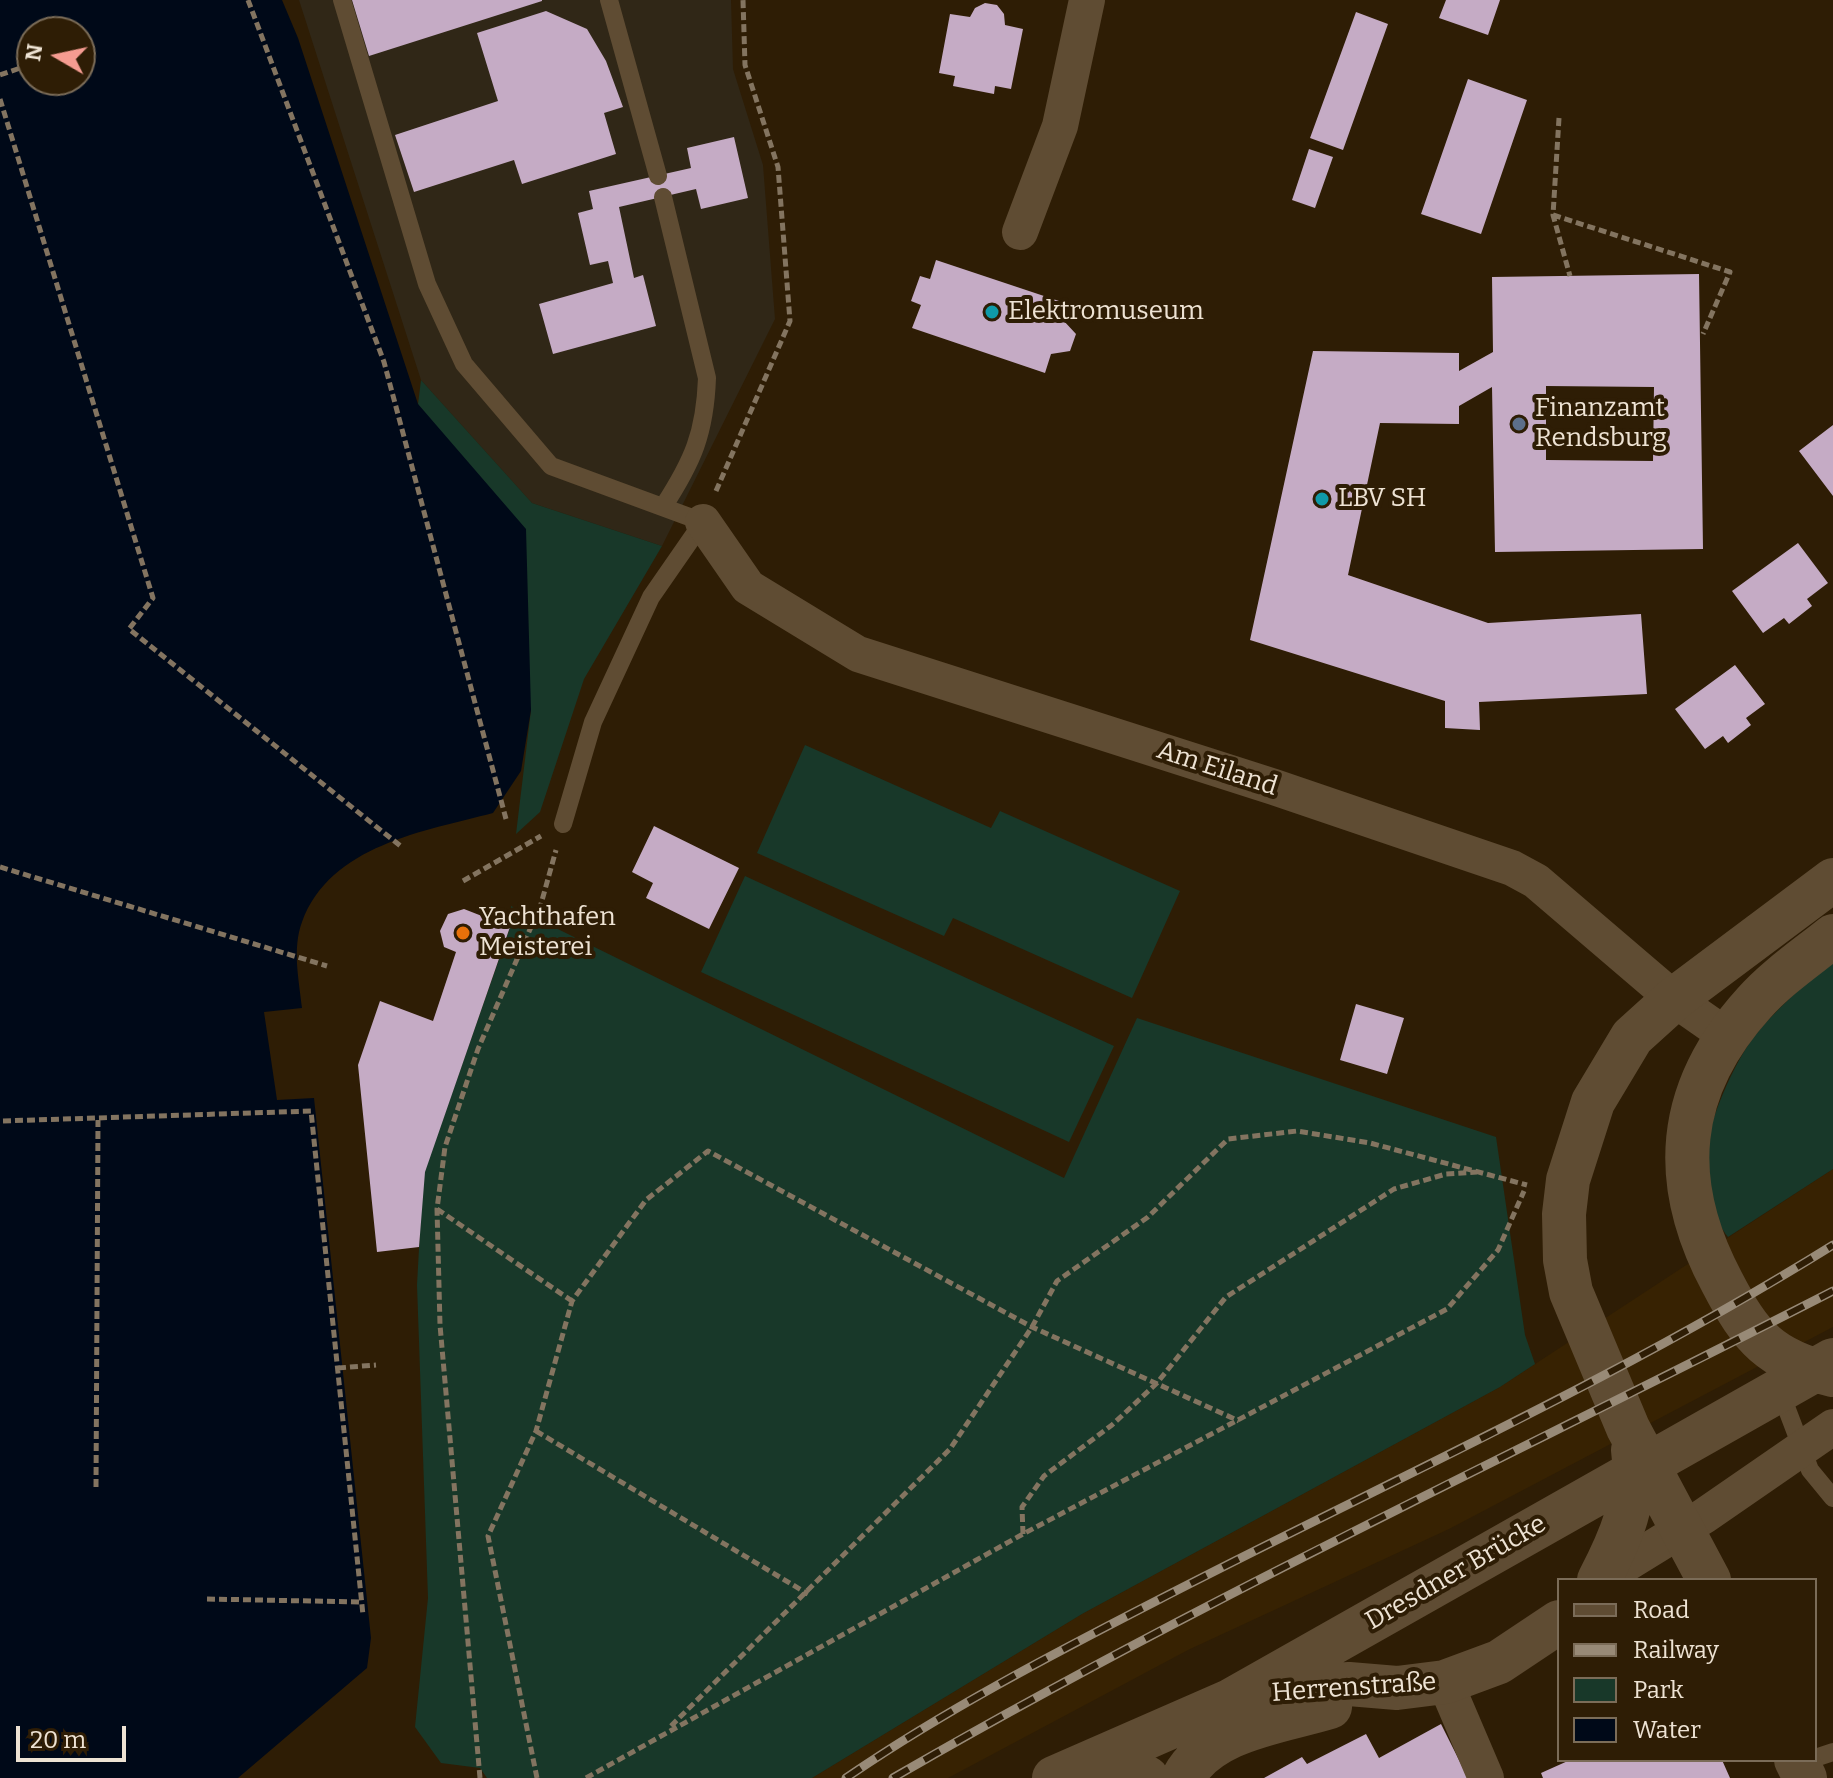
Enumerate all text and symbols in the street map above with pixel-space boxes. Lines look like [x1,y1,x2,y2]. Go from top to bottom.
north arrow [16,16,96,96]
text: N [19,42,48,63]
place label: Elektromuseum [1008,296,1204,328]
marker: Elektromuseum [983,303,1001,321]
place label: Finanzamt Rendsburg [1535,393,1667,454]
marker: Finanzamt Rendsburg [1510,415,1528,433]
place label: LBV SH [1338,483,1426,515]
marker: LBV SH [1313,490,1331,508]
street label: Am Eiland [1153,735,1281,803]
place label: Yachthafen Meisterei [479,902,616,964]
marker: Yachthafen Meisterei [454,924,472,942]
street label: Dresdner Brücke [1360,1509,1552,1637]
legend [1557,1578,1817,1762]
text: Road [1633,1596,1689,1624]
text: Railway [1633,1636,1719,1664]
street label: Herrenstraße [1271,1667,1437,1709]
text: Park [1633,1676,1684,1704]
scale bar [20,1710,130,1760]
text: Water [1633,1716,1701,1744]
text: 20 m [30,1726,86,1754]

